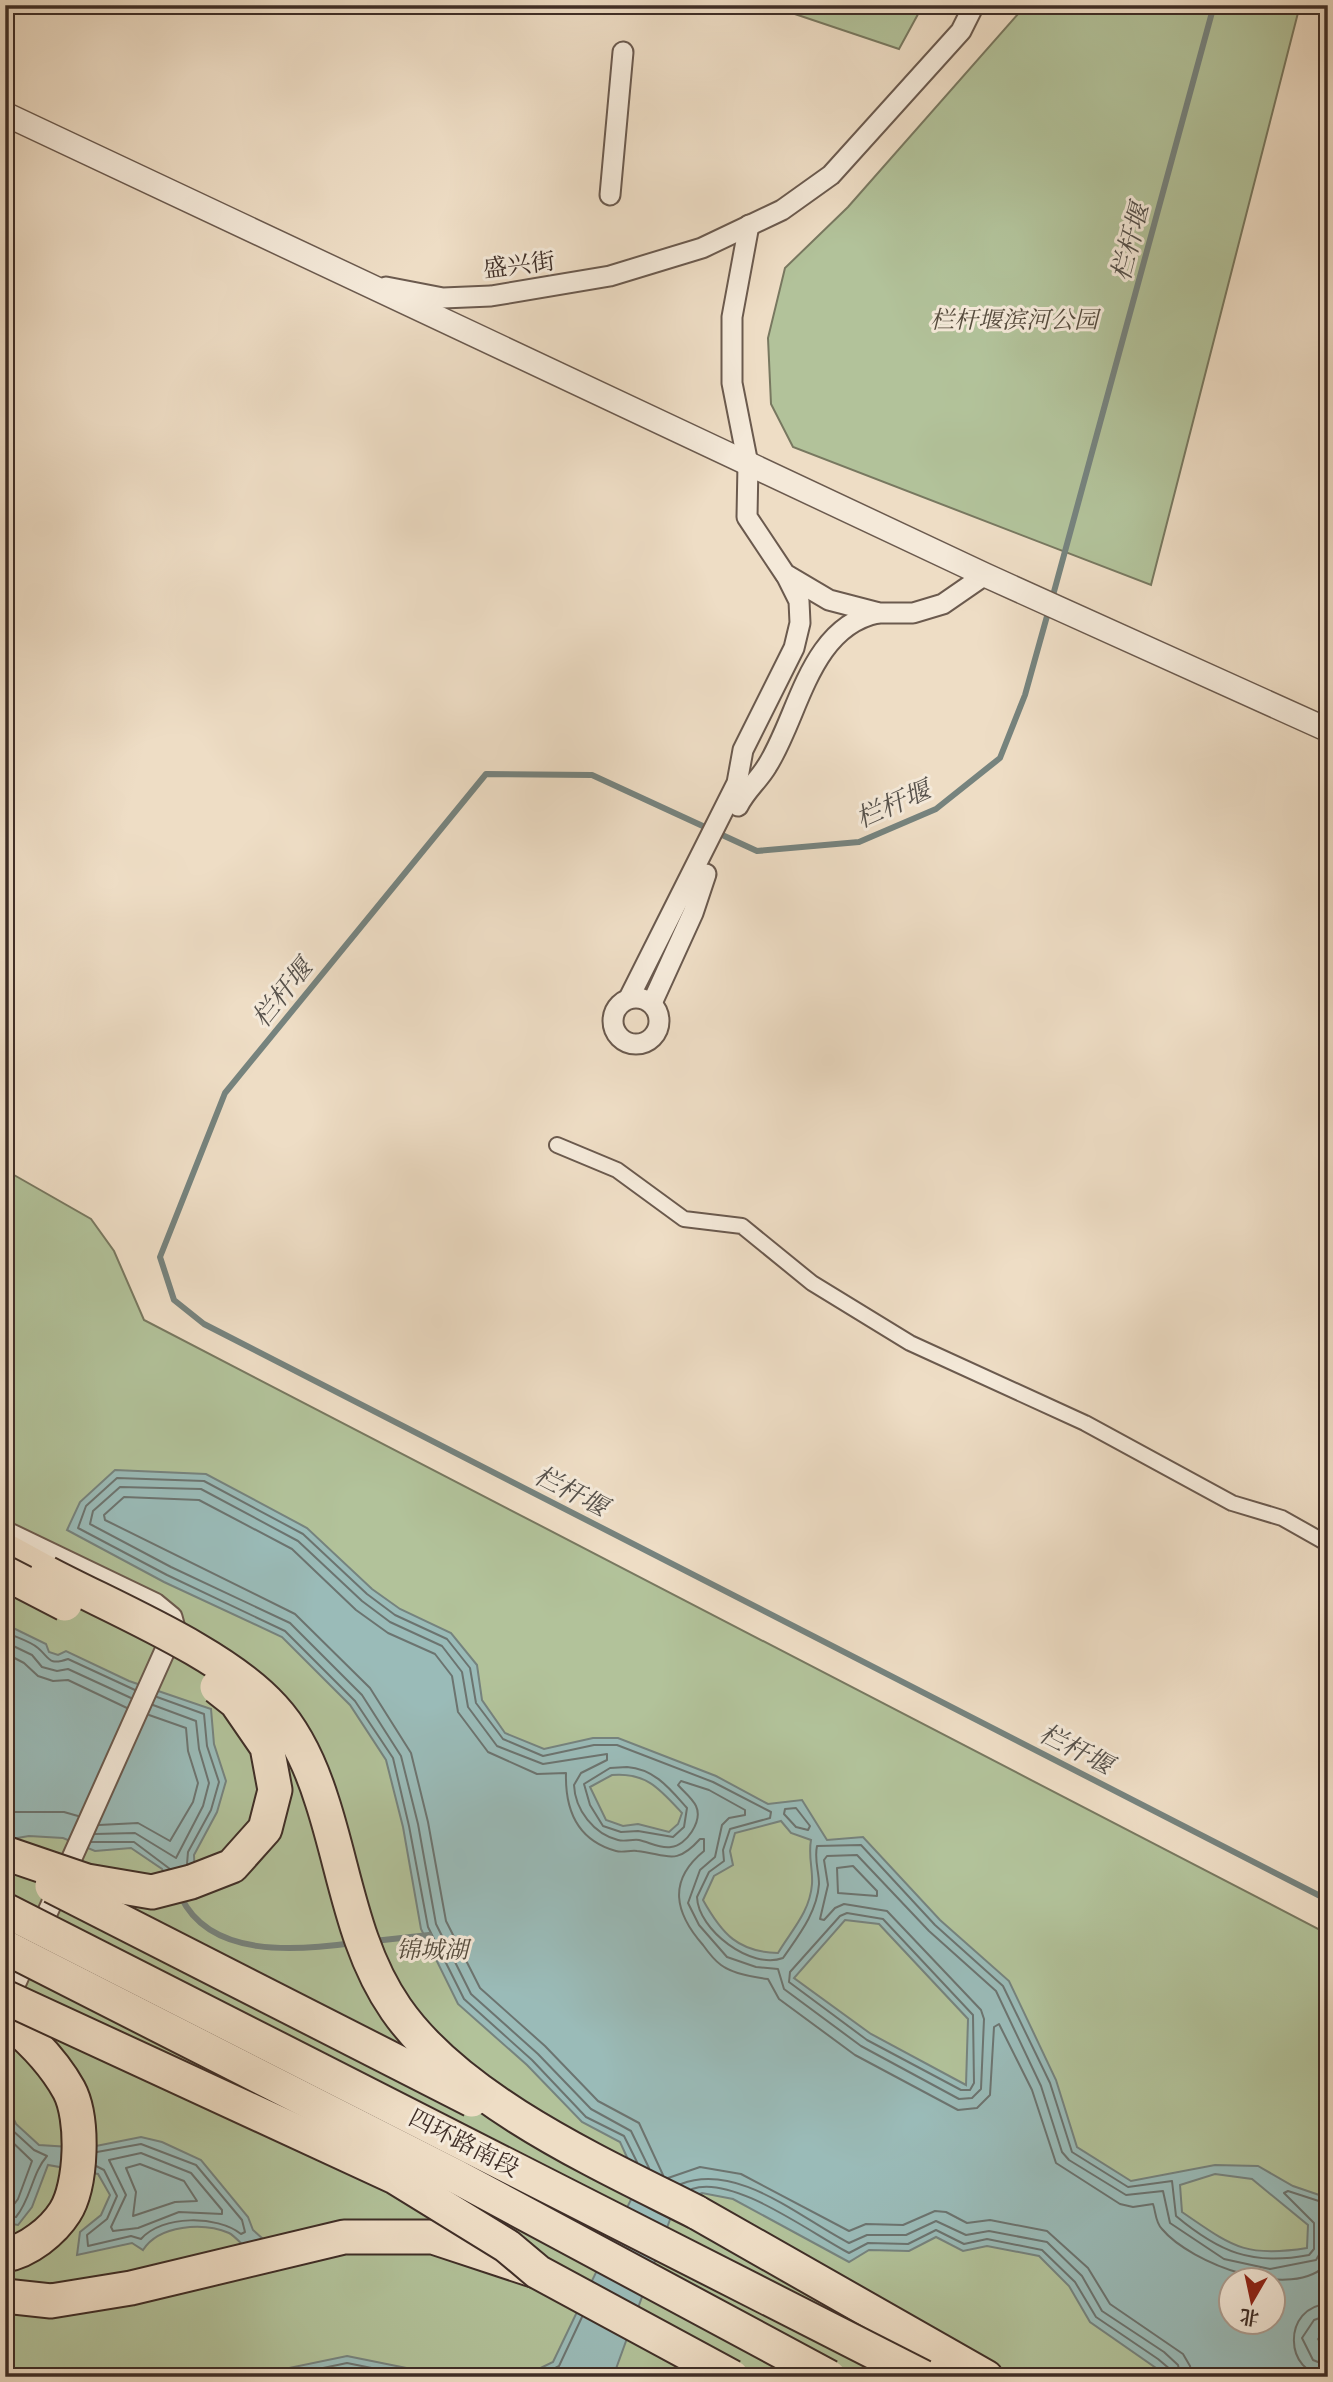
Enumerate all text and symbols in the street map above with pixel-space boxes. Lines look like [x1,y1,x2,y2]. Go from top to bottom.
water label: 栏杆堰 [1104,196,1157,284]
street label: 盛兴街 [481,246,557,284]
park label: 栏杆堰滨河公园 [930,305,1102,335]
water label: 栏杆堰 [851,772,939,834]
water label: 栏杆堰 [245,950,321,1033]
water label: 栏杆堰 [529,1459,617,1525]
water label: 栏杆堰 [1034,1717,1122,1783]
park label: 锦城湖 [396,1935,472,1965]
street label: 四环路南段 [404,2102,524,2184]
north arrow [1218,2266,1288,2336]
text: 北 [1238,2304,1261,2330]

